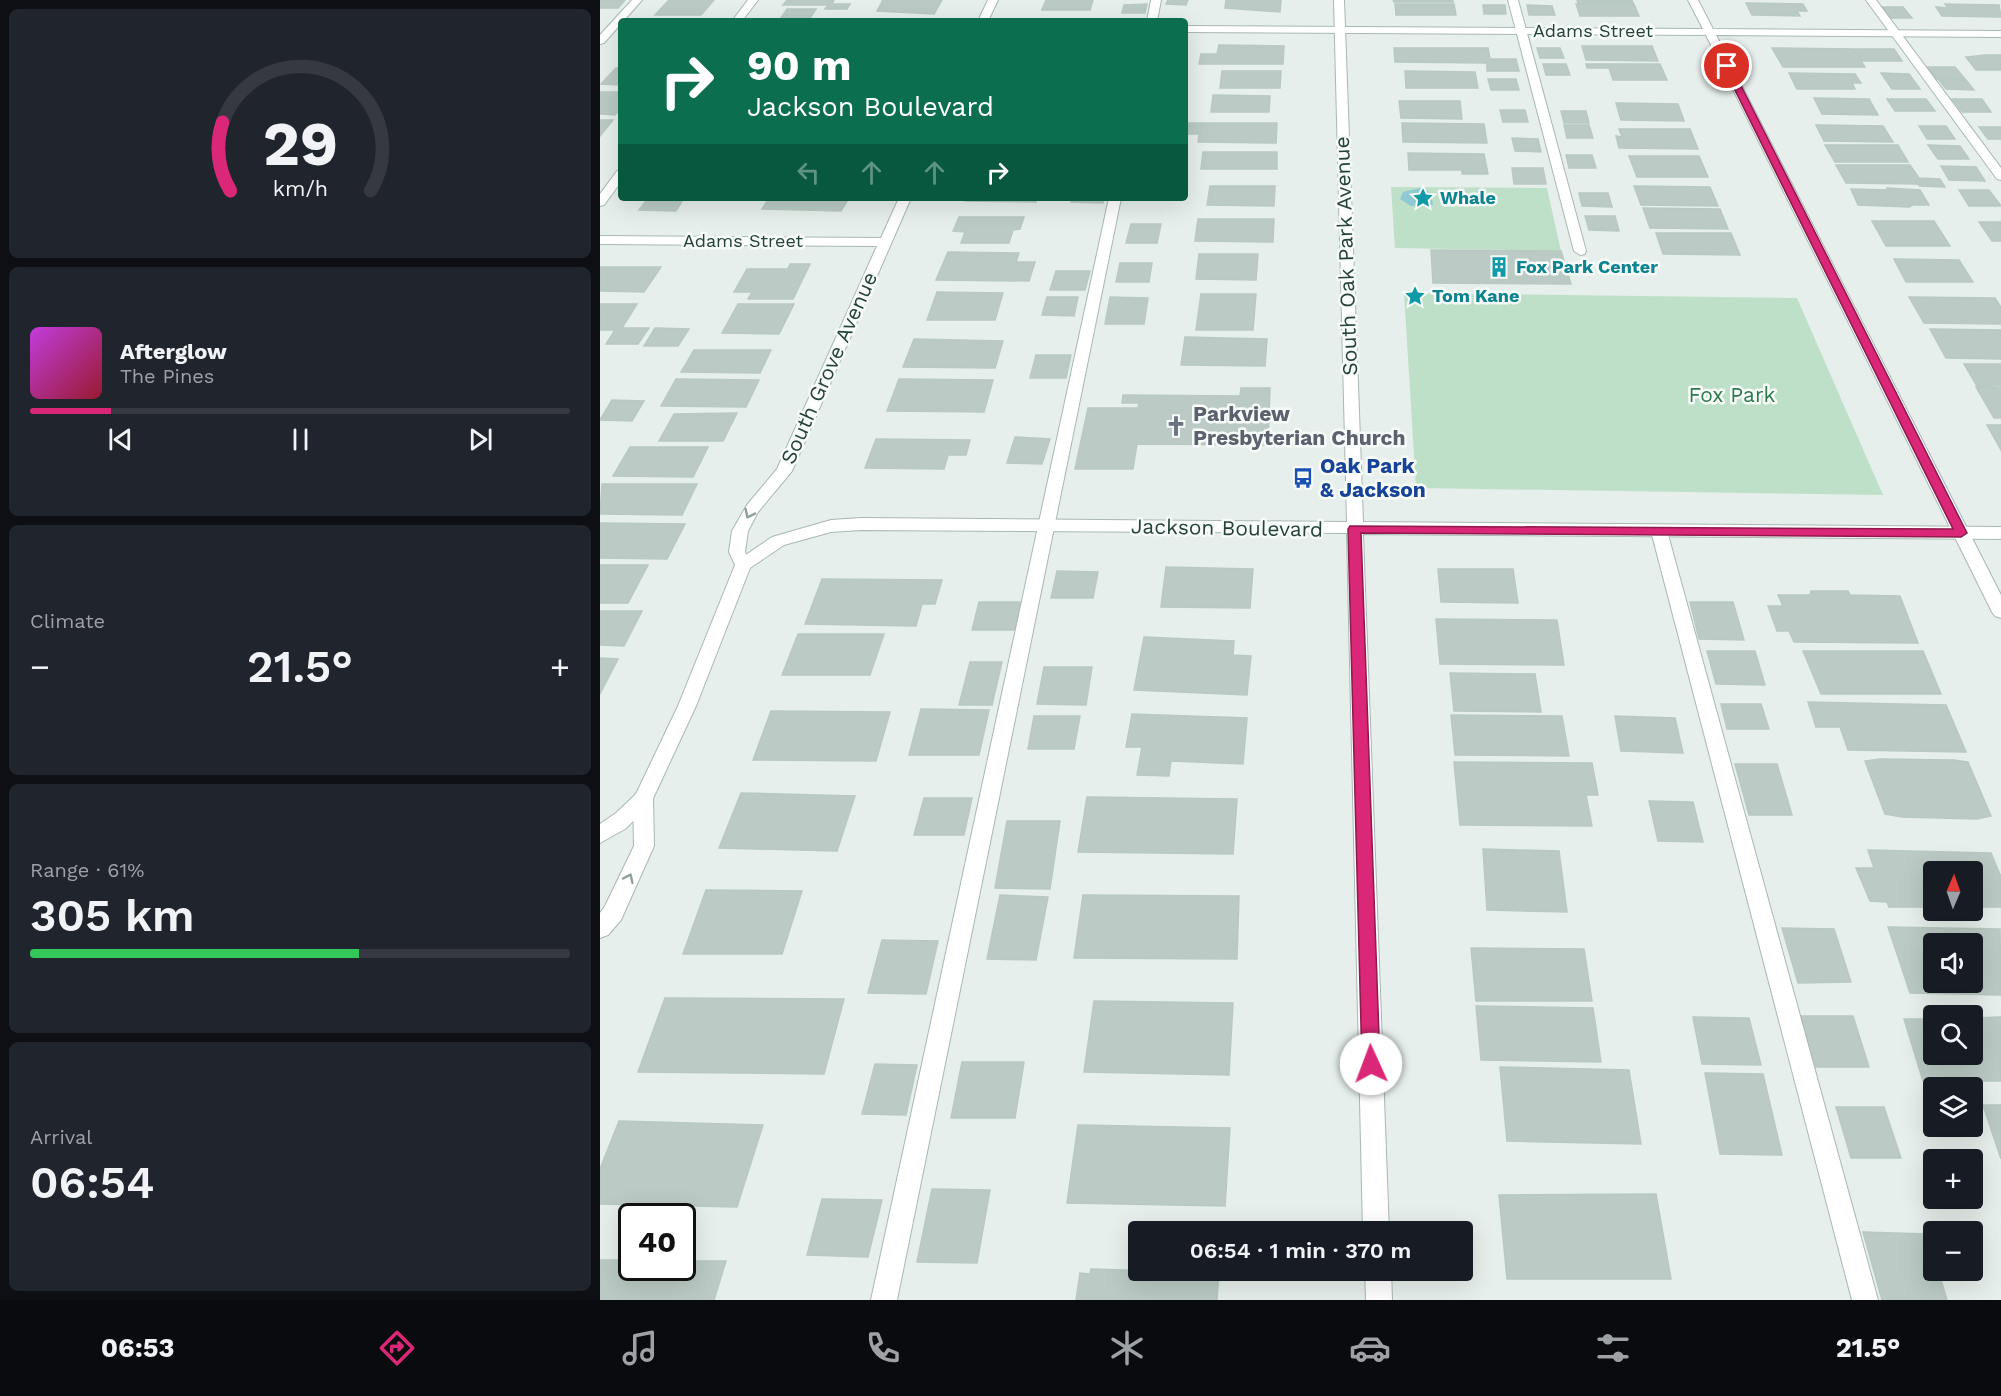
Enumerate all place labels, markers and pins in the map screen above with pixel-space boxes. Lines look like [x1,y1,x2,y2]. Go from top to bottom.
pin [1701,40,1752,91]
place icon: Whale [1411,186,1435,210]
place label: Whale [1440,187,1496,208]
building icon: Fox Park Center [1487,255,1511,279]
place label: Fox Park Center [1516,256,1658,277]
place icon: Tom Kane [1403,284,1427,308]
place label: Tom Kane [1432,285,1519,306]
place label: Parkview Presbyterian Church [1193,401,1406,450]
church icon: Parkview Presbyterian Church [1164,414,1188,438]
place label: Oak Park & Jackson [1320,453,1426,502]
bus stop icon: Oak Park & Jackson [1291,466,1315,490]

